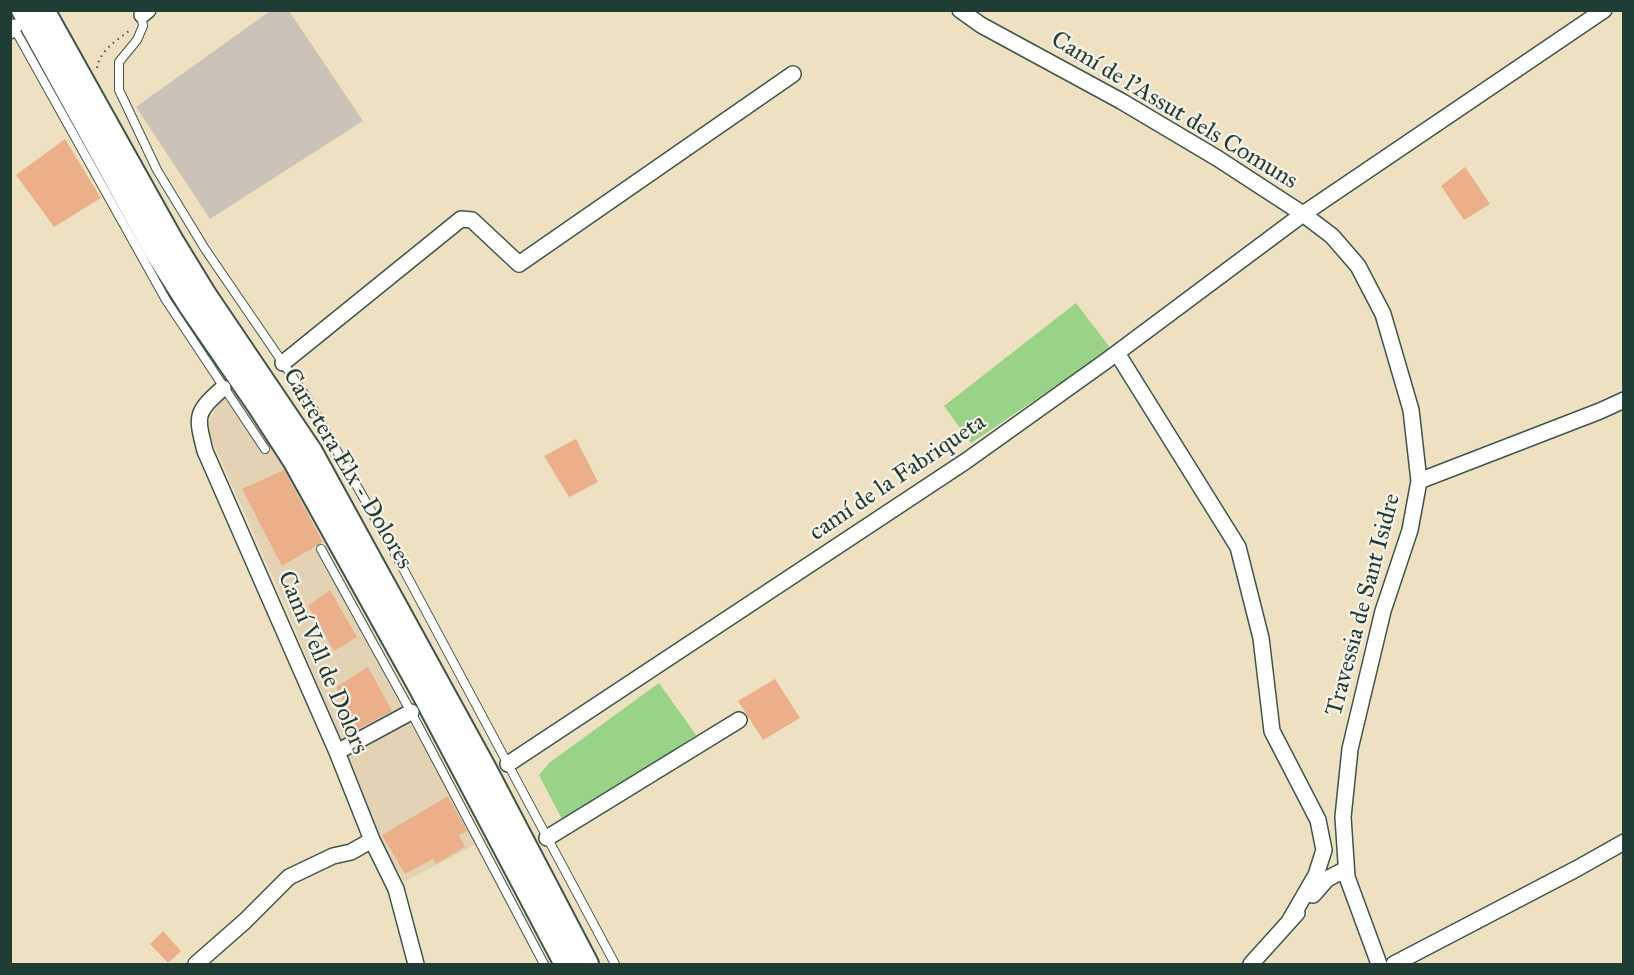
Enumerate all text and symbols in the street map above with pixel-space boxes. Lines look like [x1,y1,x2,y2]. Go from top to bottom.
street label: Camí de l'Assut dels Comuns [1045,26,1303,196]
street label: Carretera Elx - Dolores [276,363,418,575]
street label: camí de la Fabriqueta [804,408,992,548]
street label: Travessia de Sant Isidre [1320,491,1408,719]
street label: Camí Vell de Dolors [270,567,374,759]

